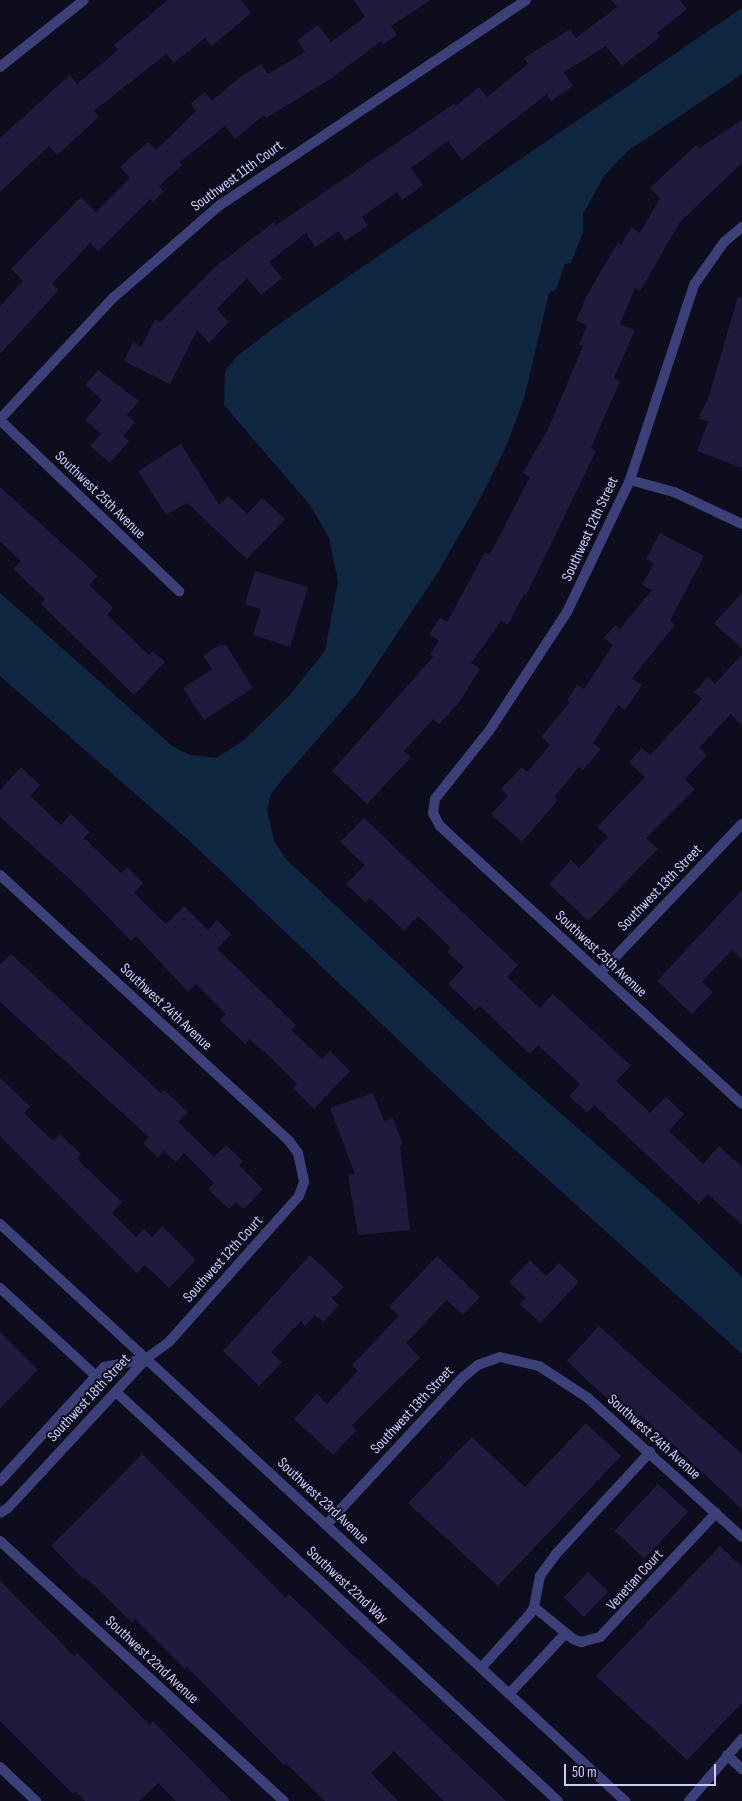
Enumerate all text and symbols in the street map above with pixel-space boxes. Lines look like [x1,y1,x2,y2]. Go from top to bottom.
street label: Southwest 11th Court [188,137,286,215]
street label: Southwest 25th Avenue [51,447,149,543]
street label: Southwest 12th Street [558,474,622,584]
street label: Southwest 13th Street [614,841,706,935]
street label: Southwest 25th Avenue [551,907,651,1001]
street label: Southwest 24th Avenue [116,960,216,1054]
street label: Southwest 12th Court [179,1212,267,1306]
street label: Southwest 18th Street [44,1350,134,1446]
street label: Southwest 13th Street [367,1362,457,1458]
street label: Southwest 24th Avenue [604,1390,704,1484]
street label: Southwest 23rd Avenue [274,1454,372,1548]
street label: Southwest 22nd Way [303,1543,391,1627]
street label: Venetian Court [603,1546,667,1614]
street label: Southwest 22nd Avenue [102,1612,202,1708]
scale bar [567,1754,720,1786]
text: 50 m [572,1763,597,1782]

